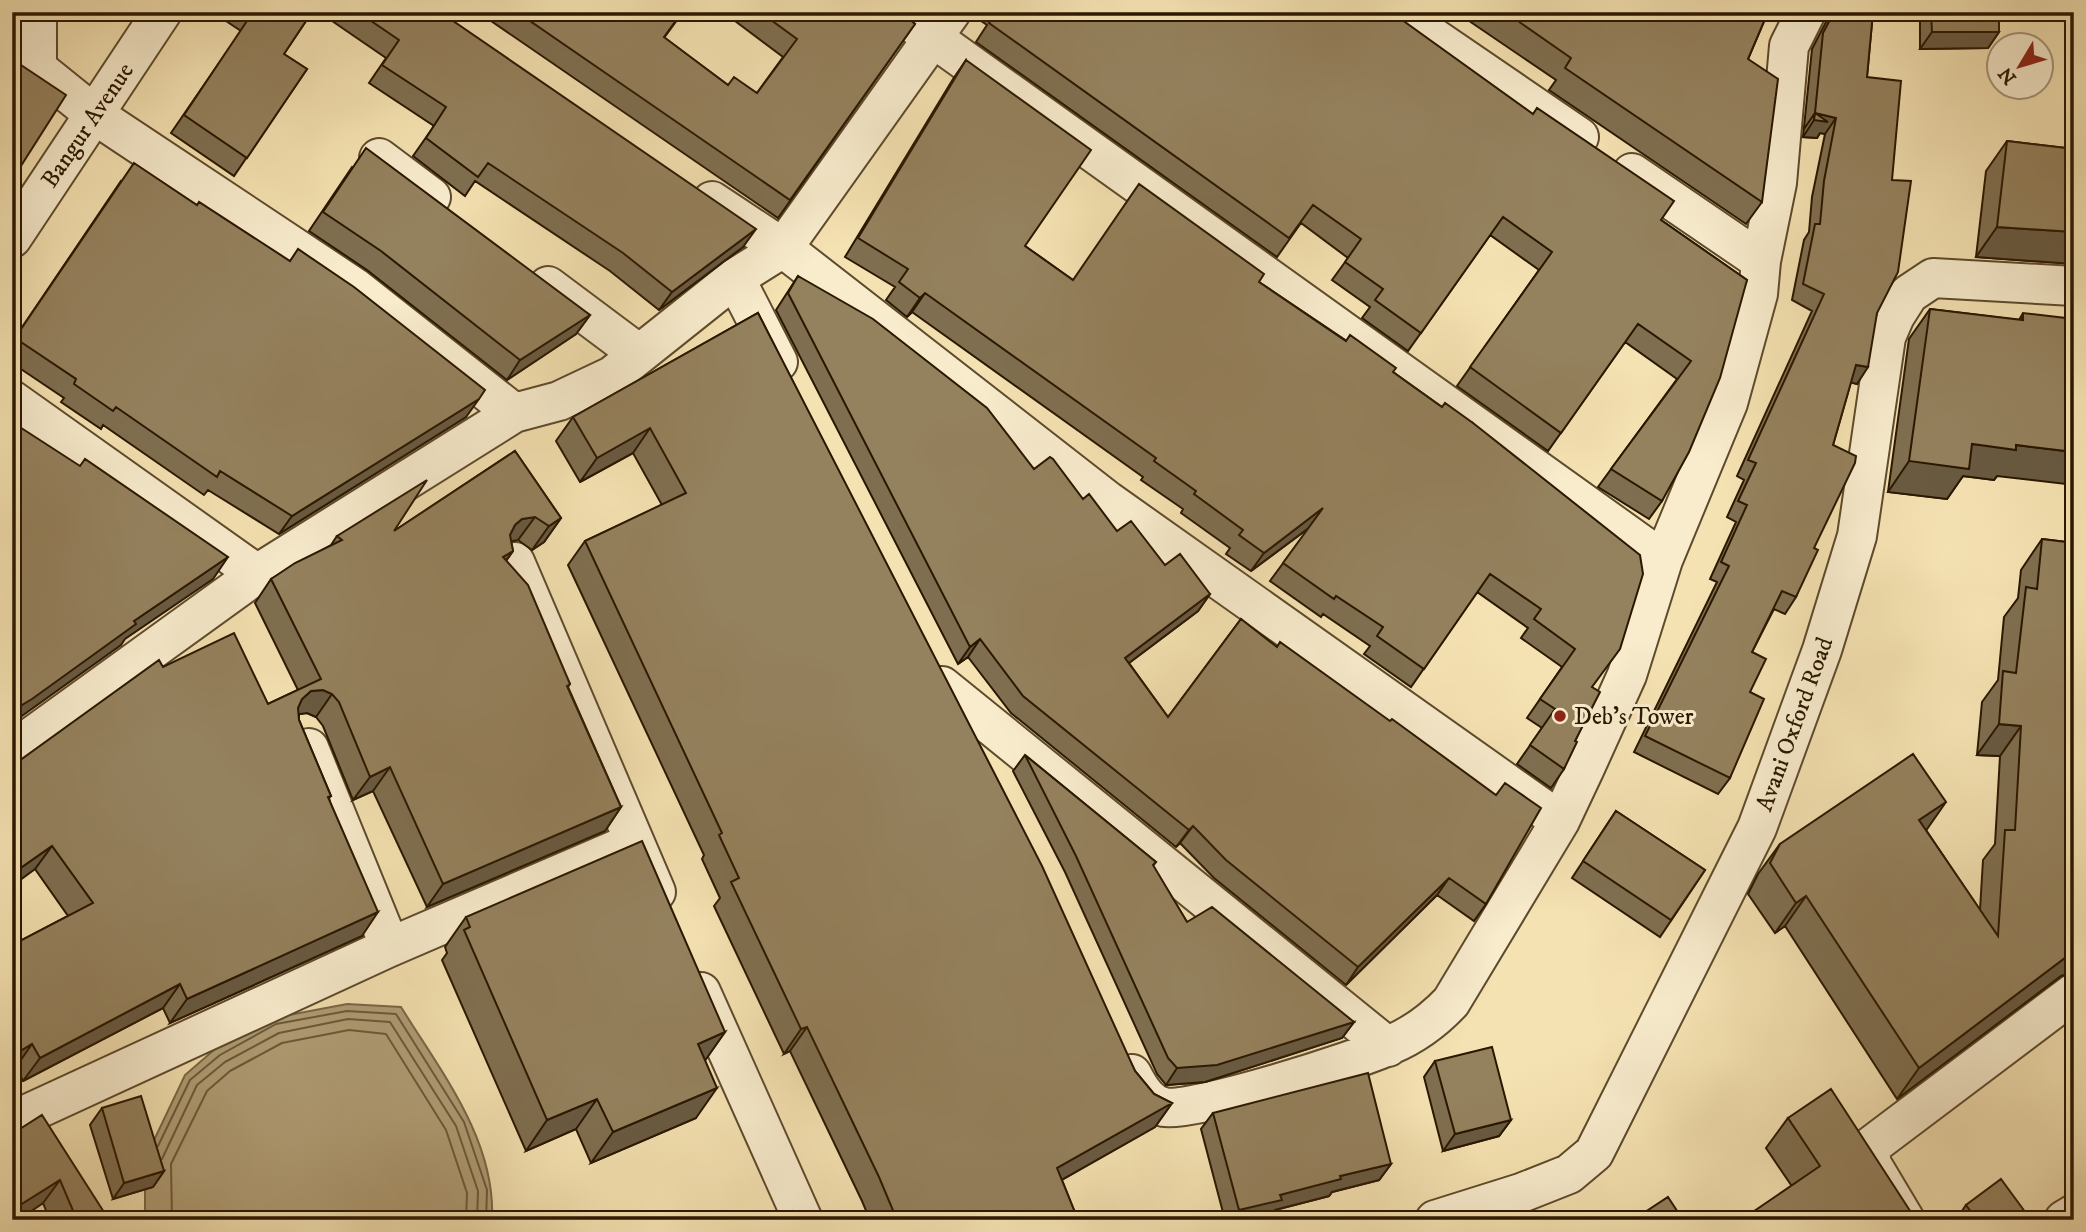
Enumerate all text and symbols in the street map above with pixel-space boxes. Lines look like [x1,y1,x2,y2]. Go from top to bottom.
north arrow [1984,32,2054,102]
street label: Bangur Avenue [35,57,141,194]
text: N [1994,62,2022,89]
street label: Avani Oxford Road [1750,633,1840,815]
place label: Deb's Tower [1574,702,1694,732]
marker: Deb's Tower [1552,708,1568,724]

